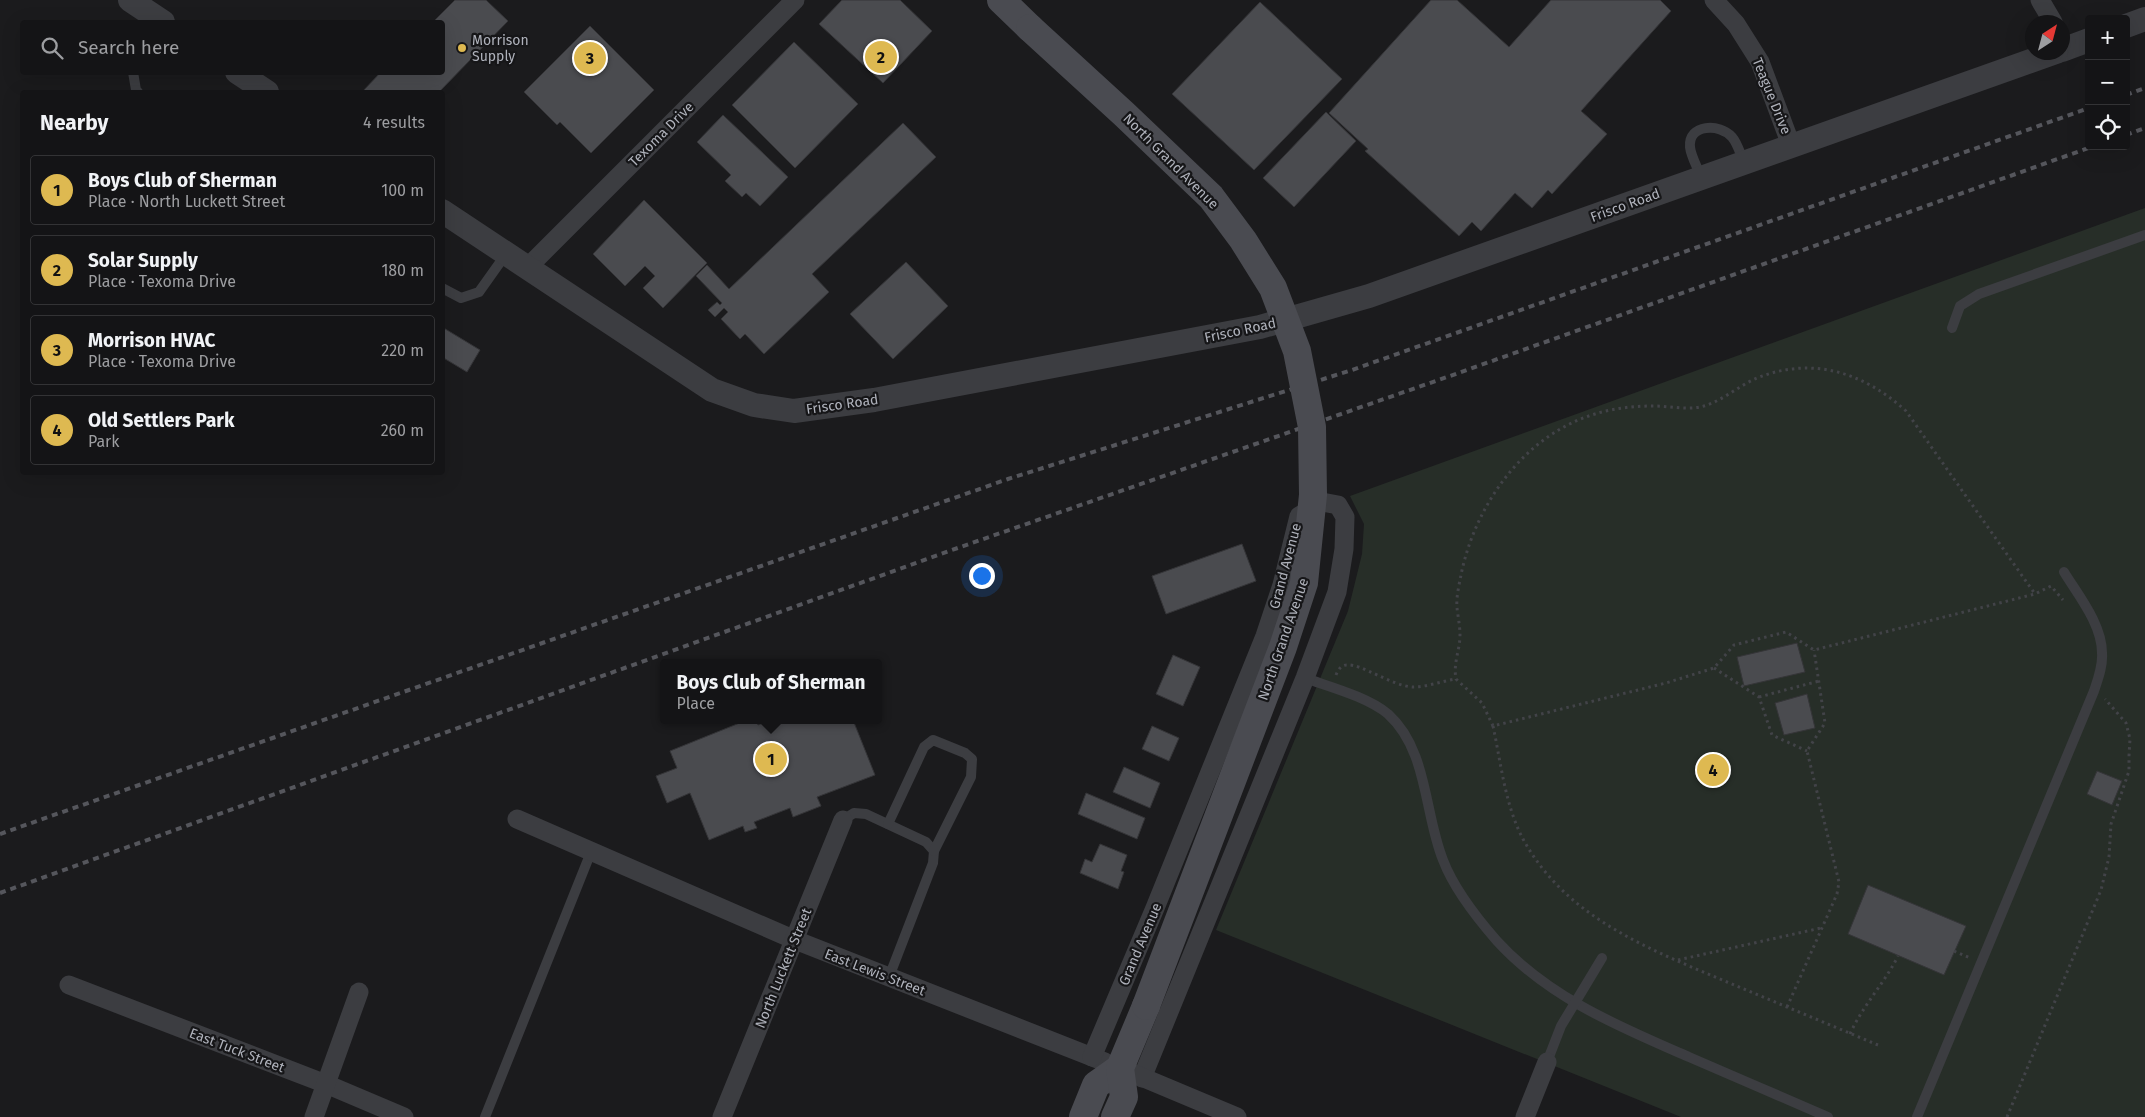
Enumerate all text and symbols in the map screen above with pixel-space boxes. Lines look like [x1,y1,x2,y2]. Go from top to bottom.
north arrow [2025,15,2070,60]
map controls [2085,15,2130,150]
button: + [2085,15,2130,60]
search box [20,20,445,75]
place label: Morrison Supply [472,32,529,65]
icon: search [38,34,66,62]
text: Search here [78,36,179,59]
pin: 2 [865,38,897,76]
pin: 3 [574,39,606,77]
marker: Morrison Supply [456,42,468,54]
street label: Teague Drive [1749,55,1795,137]
button: − [2085,60,2130,105]
street label: Texoma Drive [625,98,697,170]
button: locate [2085,105,2130,150]
text: Nearby [40,110,108,136]
street label: North Grand Avenue [1119,110,1222,213]
text: 4 results [363,113,425,132]
text: Boys Club of Sherman [88,169,277,192]
text: 1 [53,181,61,200]
text: 100 m [381,181,424,200]
street label: Frisco Road [1588,185,1662,226]
text: Place · North Luckett Street [88,192,285,211]
text: Solar Supply [88,249,198,272]
text: 2 [53,261,61,280]
text: 180 m [381,261,424,280]
text: Place · Texoma Drive [88,272,236,291]
street label: Frisco Road [1203,315,1278,346]
text: Morrison HVAC [88,329,215,352]
text: 3 [53,341,61,360]
text: 220 m [381,341,424,360]
text: Place · Texoma Drive [88,352,236,371]
street label: Frisco Road [805,391,879,418]
text: Old Settlers Park [88,409,234,432]
text: 4 [52,421,62,440]
text: 260 m [381,421,424,440]
text: Park [88,432,120,451]
street label: Grand Avenue [1266,521,1305,611]
your location [969,563,995,589]
street label: North Grand Avenue [1255,576,1312,703]
popup [660,659,882,724]
text: Boys Club of Sherman [677,671,865,694]
text: Place [677,694,715,713]
pin: 1 [755,740,787,778]
pin: 4 [1697,751,1729,789]
street label: Grand Avenue [1115,900,1166,988]
street label: North Luckett Street [752,905,816,1031]
street label: East Lewis Street [822,945,928,1000]
street label: East Tuck Street [187,1025,288,1077]

